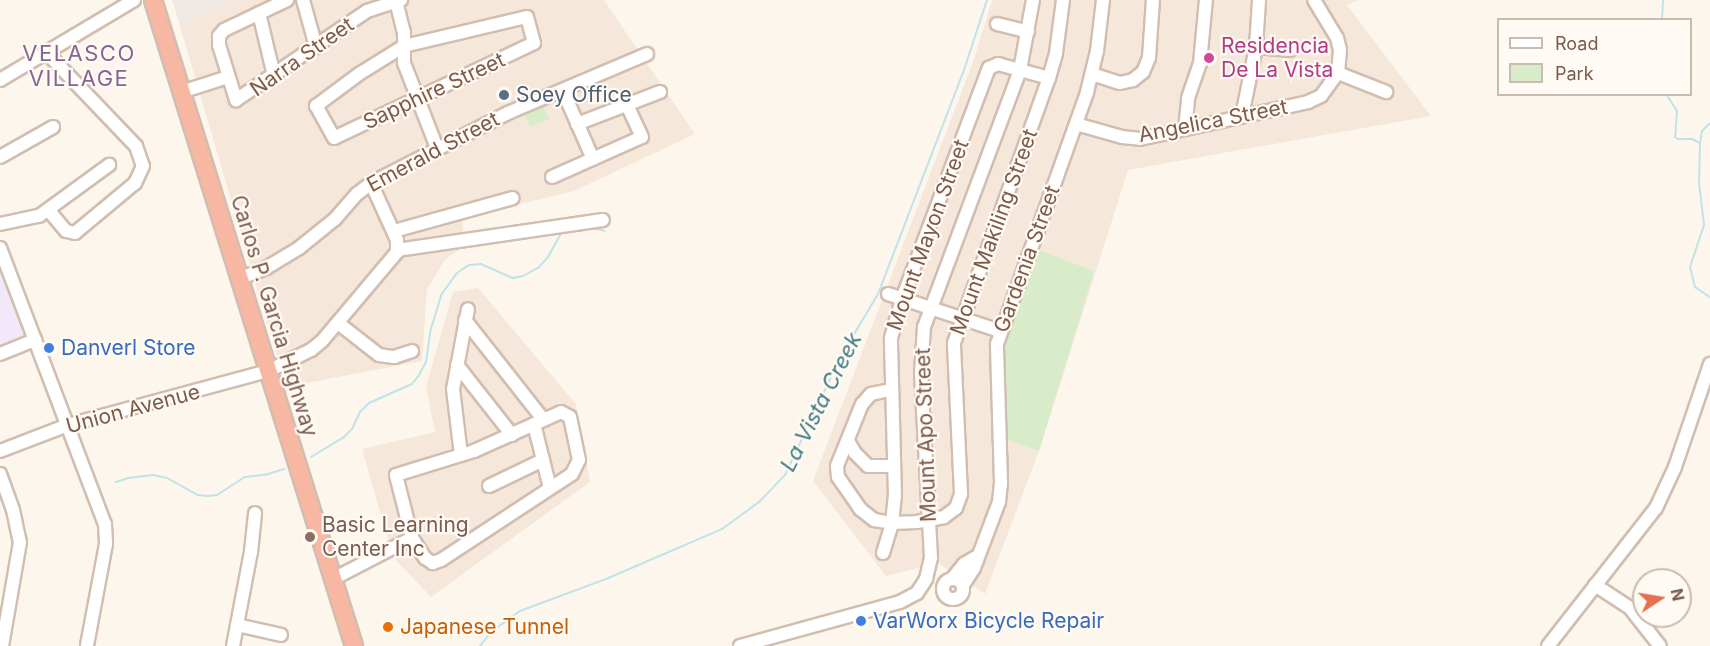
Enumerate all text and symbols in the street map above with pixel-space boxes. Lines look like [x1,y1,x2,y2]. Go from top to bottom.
street label: Narra Street [245,12,359,102]
legend [1497,18,1692,96]
place label: Residencia De La Vista [1221,33,1333,83]
text: Road [1555,33,1598,54]
district label: VELASCO VILLAGE [22,40,136,92]
street label: Sapphire Street [359,47,509,135]
marker: Residencia De La Vista [1202,51,1216,65]
text: Park [1555,63,1594,84]
place label: Soey Office [516,82,632,108]
marker: Soey Office [497,88,511,102]
street label: Angelica Street [1136,94,1290,148]
street label: Emerald Street [363,107,503,197]
street label: Mount Makiling Street [945,126,1043,338]
street label: Mount Mayon Street [882,136,974,334]
street label: Gardenia Street [989,182,1065,336]
street label: Carlos P. Garcia Highway [225,192,323,440]
water label: La Vista Creek [775,328,867,476]
place label: Danverl Store [61,335,195,361]
marker: Danverl Store [42,341,56,355]
street label: Mount Apo Street [910,347,942,523]
street label: Union Avenue [63,379,203,439]
place label: Basic Learning Center Inc [322,512,469,562]
marker: Basic Learning Center Inc [303,530,317,544]
north arrow [1632,568,1692,628]
text: N [1667,587,1689,603]
place label: VarWorx Bicycle Repair [873,608,1104,634]
place label: Japanese Tunnel [400,614,569,640]
marker: VarWorx Bicycle Repair [854,614,868,628]
marker: Japanese Tunnel [381,620,395,634]

